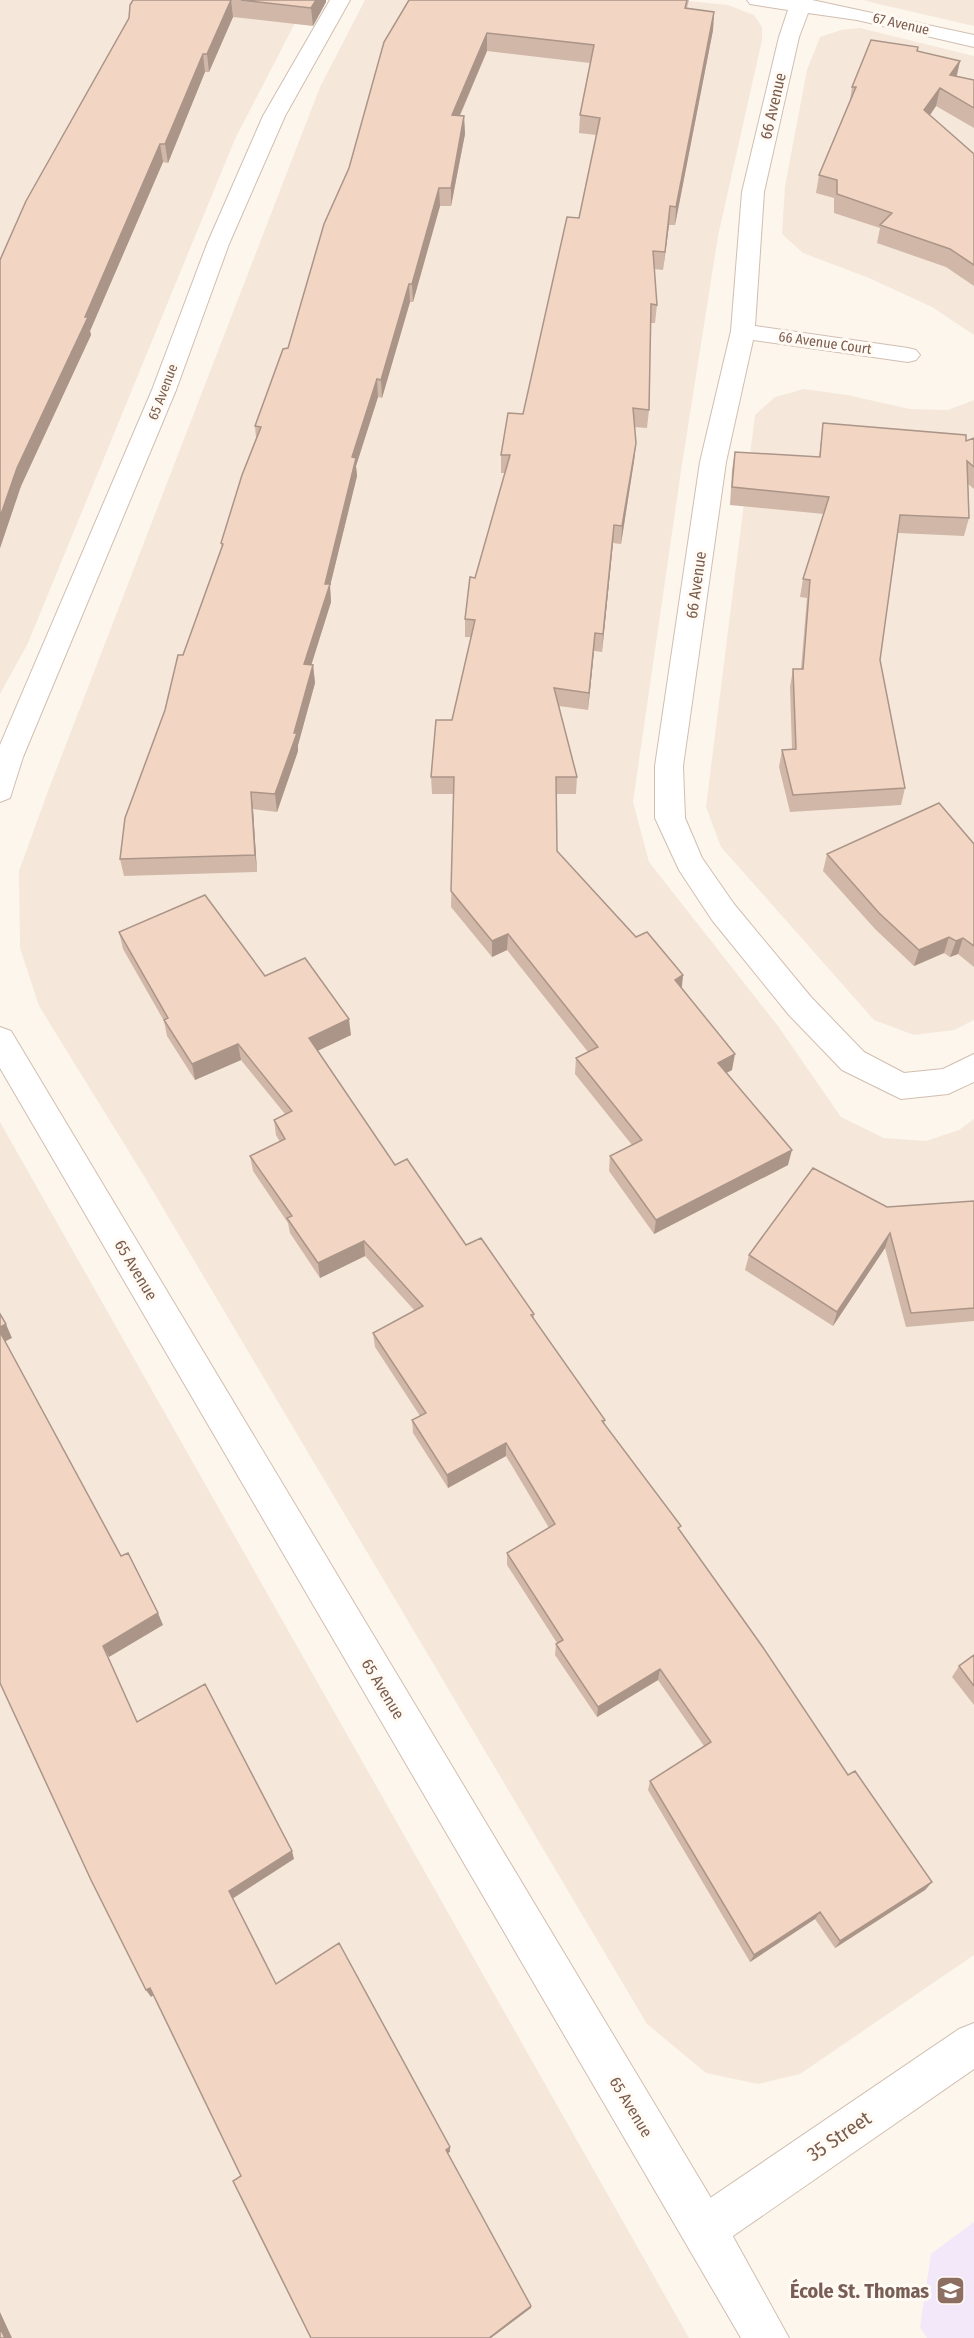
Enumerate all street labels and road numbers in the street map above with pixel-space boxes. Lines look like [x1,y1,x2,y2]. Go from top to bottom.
street label: 67 Avenue [871,9,931,39]
street label: 66 Avenue [756,71,790,141]
street label: 66 Avenue Court [778,328,873,358]
street label: 65 Avenue [145,361,181,422]
street label: 66 Avenue [682,550,710,620]
street label: 65 Avenue [111,1236,161,1304]
street label: 65 Avenue [358,1655,408,1723]
street label: 65 Avenue [606,2073,656,2141]
street label: 35 Street [802,2106,876,2166]

